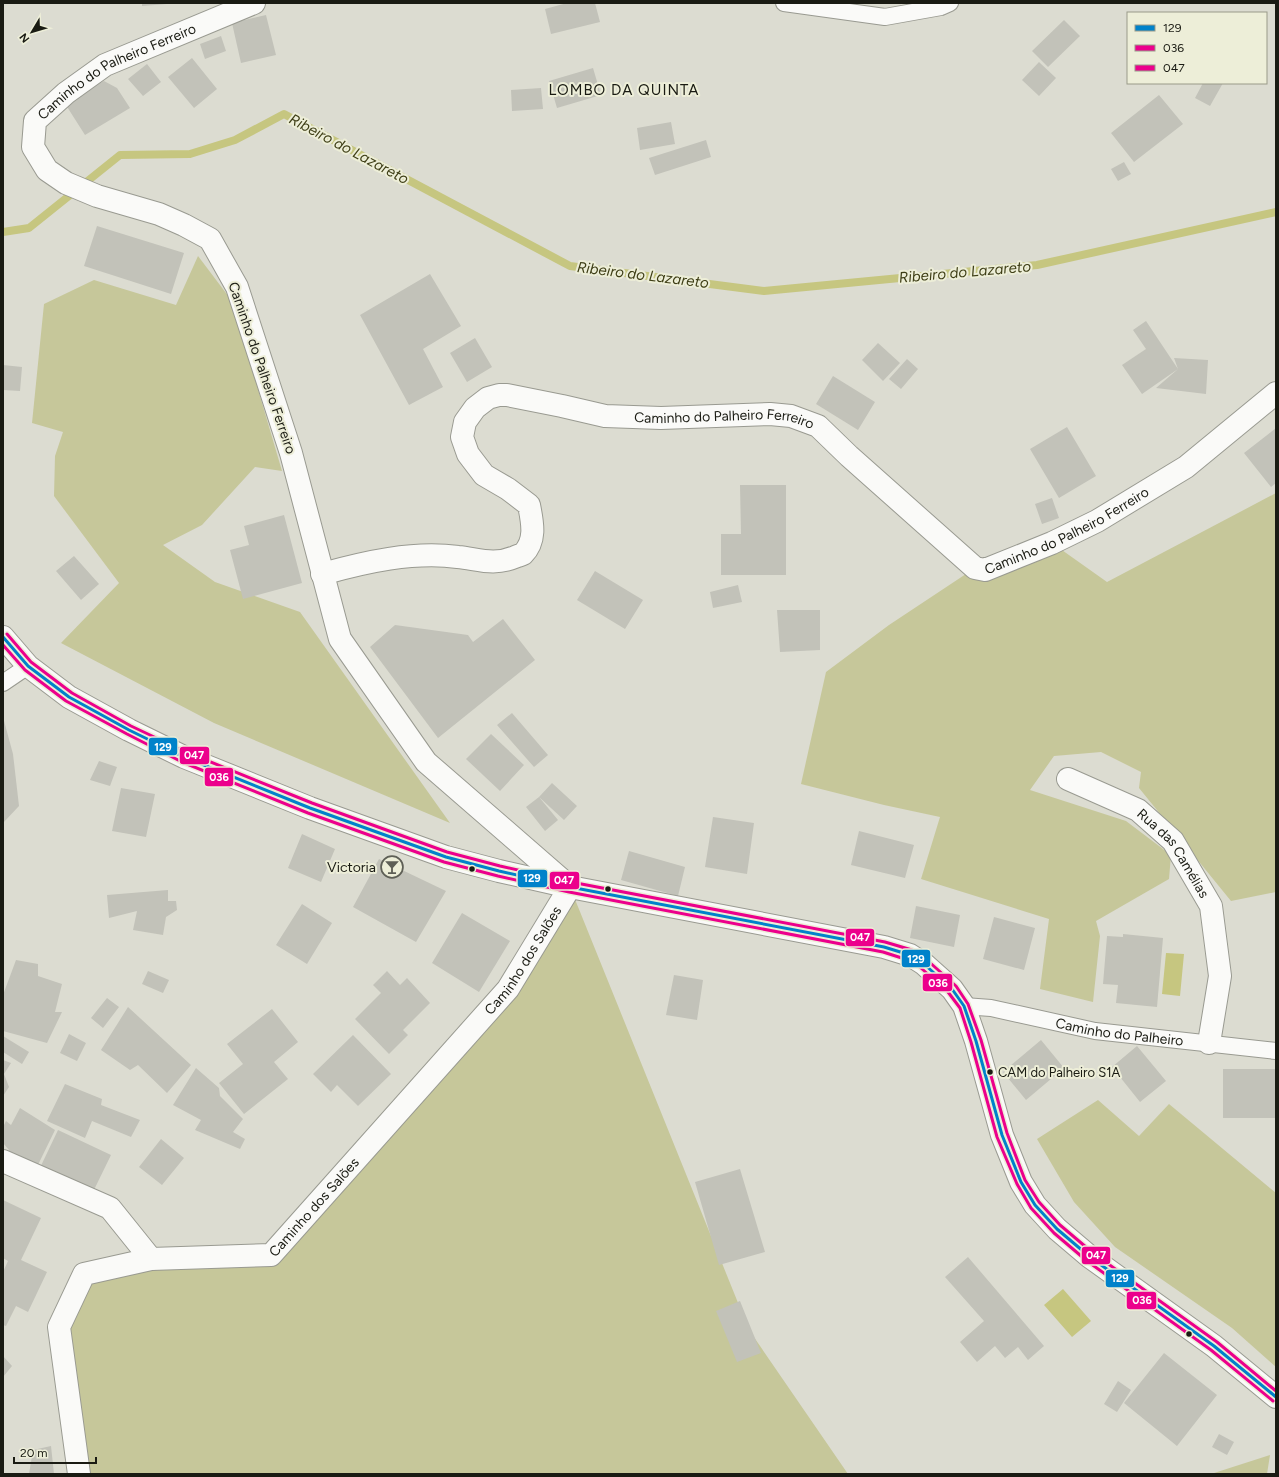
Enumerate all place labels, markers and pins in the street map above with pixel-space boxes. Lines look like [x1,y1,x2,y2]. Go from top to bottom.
bar icon: Victoria [379,854,405,880]
place label: Victoria [327,859,376,876]
unlabelled marker [467,864,477,874]
unlabelled marker [603,884,613,894]
place label: CAM do Palheiro S1A [998,1065,1121,1080]
marker: CAM do Palheiro S1A [985,1067,995,1077]
unlabelled marker [1184,1329,1194,1339]

